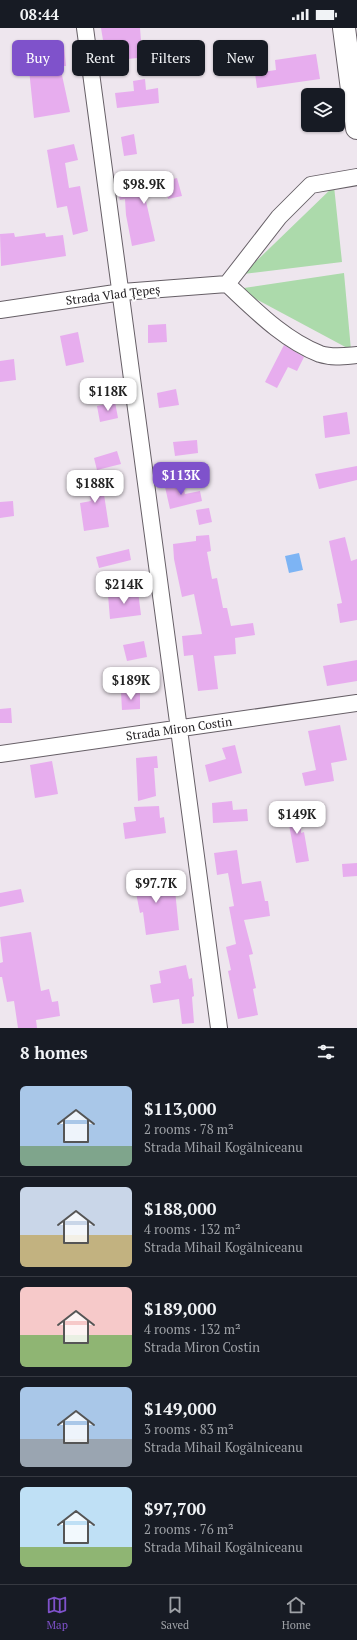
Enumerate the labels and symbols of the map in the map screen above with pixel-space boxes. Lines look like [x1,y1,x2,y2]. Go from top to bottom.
pin: $98.9K [111,171,177,205]
street label: Strada Vlad Țepeș [65,281,161,309]
pin: $118K [80,378,136,412]
pin: $113K [153,462,209,496]
pin: $188K [67,470,123,504]
pin: $214K [96,571,152,605]
pin: $189K [103,667,159,701]
street label: Strada Miron Costin [125,714,233,743]
pin: $149K [269,801,325,835]
pin: $97.7K [123,870,189,904]

